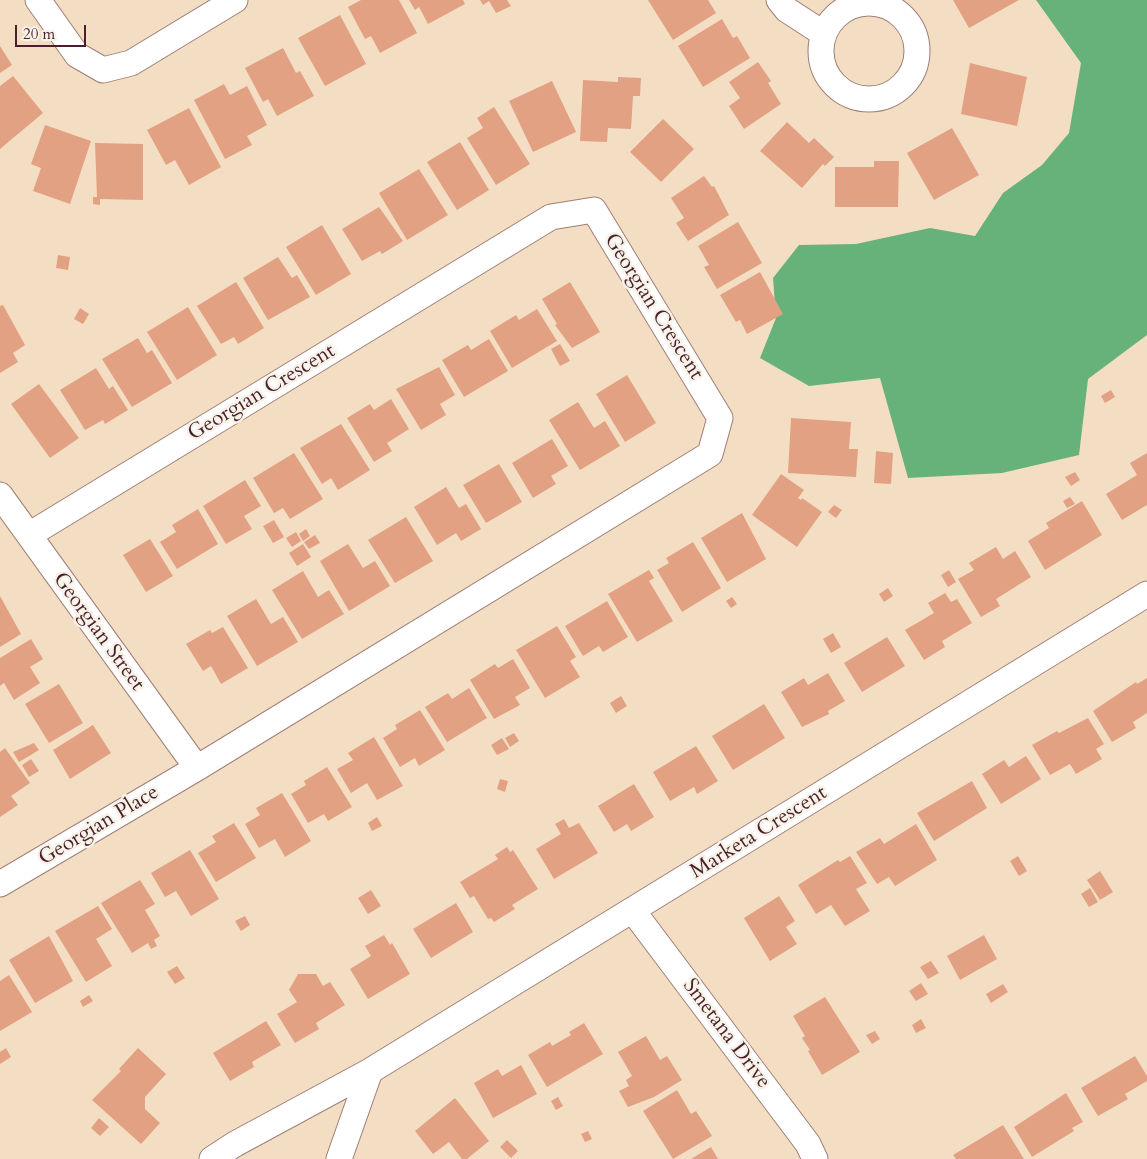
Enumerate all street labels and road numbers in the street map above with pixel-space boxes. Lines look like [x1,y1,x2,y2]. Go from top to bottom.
street label: Georgian Crescent [598,229,708,385]
street label: Georgian Crescent [184,339,340,447]
street label: Georgian Street [47,568,149,696]
street label: Georgian Place [34,780,164,872]
street label: Marketa Crescent [686,781,832,885]
street label: Smetana Drive [677,974,775,1094]

